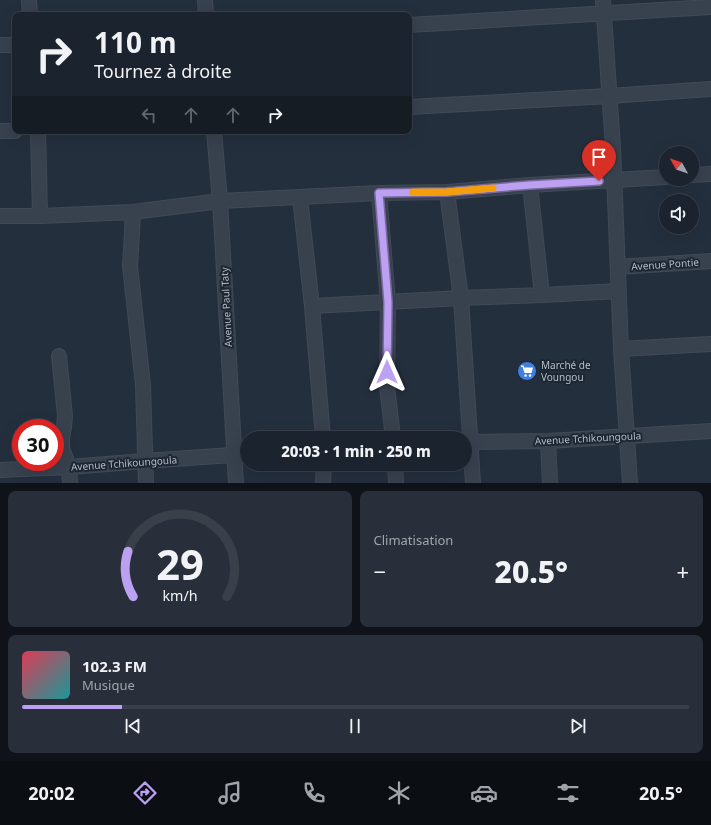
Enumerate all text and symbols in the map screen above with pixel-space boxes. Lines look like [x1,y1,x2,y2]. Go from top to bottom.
text: 110 m [94,23,177,61]
icon: right [28,28,80,80]
text: Tournez à droite [94,59,232,83]
icon: left [138,104,160,126]
icon: ahead [180,104,202,126]
icon: ahead [222,104,244,126]
icon: right [264,104,286,126]
pin [582,140,616,181]
icon: arrive [588,146,610,168]
north arrow [659,146,699,186]
map controls [659,146,699,234]
button: sound [659,194,699,234]
street label: Avenue Pontie [631,255,700,273]
street label: Avenue Paul Taty [217,266,235,347]
position arrow [366,351,408,393]
place label: Marché de Voungou [541,358,591,384]
supermarket icon: Marché de Voungou [516,360,538,382]
speed limit sign: 30 [12,419,64,471]
street label: Avenue Tchikoungoula [534,428,642,448]
text: 20:03 · 1 min · 250 m [281,441,431,461]
street label: Avenue Tchikoungoula [70,452,178,474]
text: Climatisation [374,531,453,549]
text: 29 [156,536,204,592]
text: 20.5° [495,551,568,592]
text: − [374,556,386,586]
text: + [676,556,689,586]
text: km/h [162,586,197,605]
text: 102.3 FM [82,656,147,676]
text: Musique [82,676,135,694]
icon: previous [122,715,144,737]
icon: pause [344,715,366,737]
icon: next [567,715,589,737]
icon: directions [131,779,159,807]
icon: music [216,779,244,807]
icon: phone [300,779,328,807]
icon: climate [385,779,413,807]
icon: car [470,779,498,807]
icon: filters [554,779,582,807]
text: 20:02 [28,781,75,805]
text: 20.5° [639,781,683,805]

